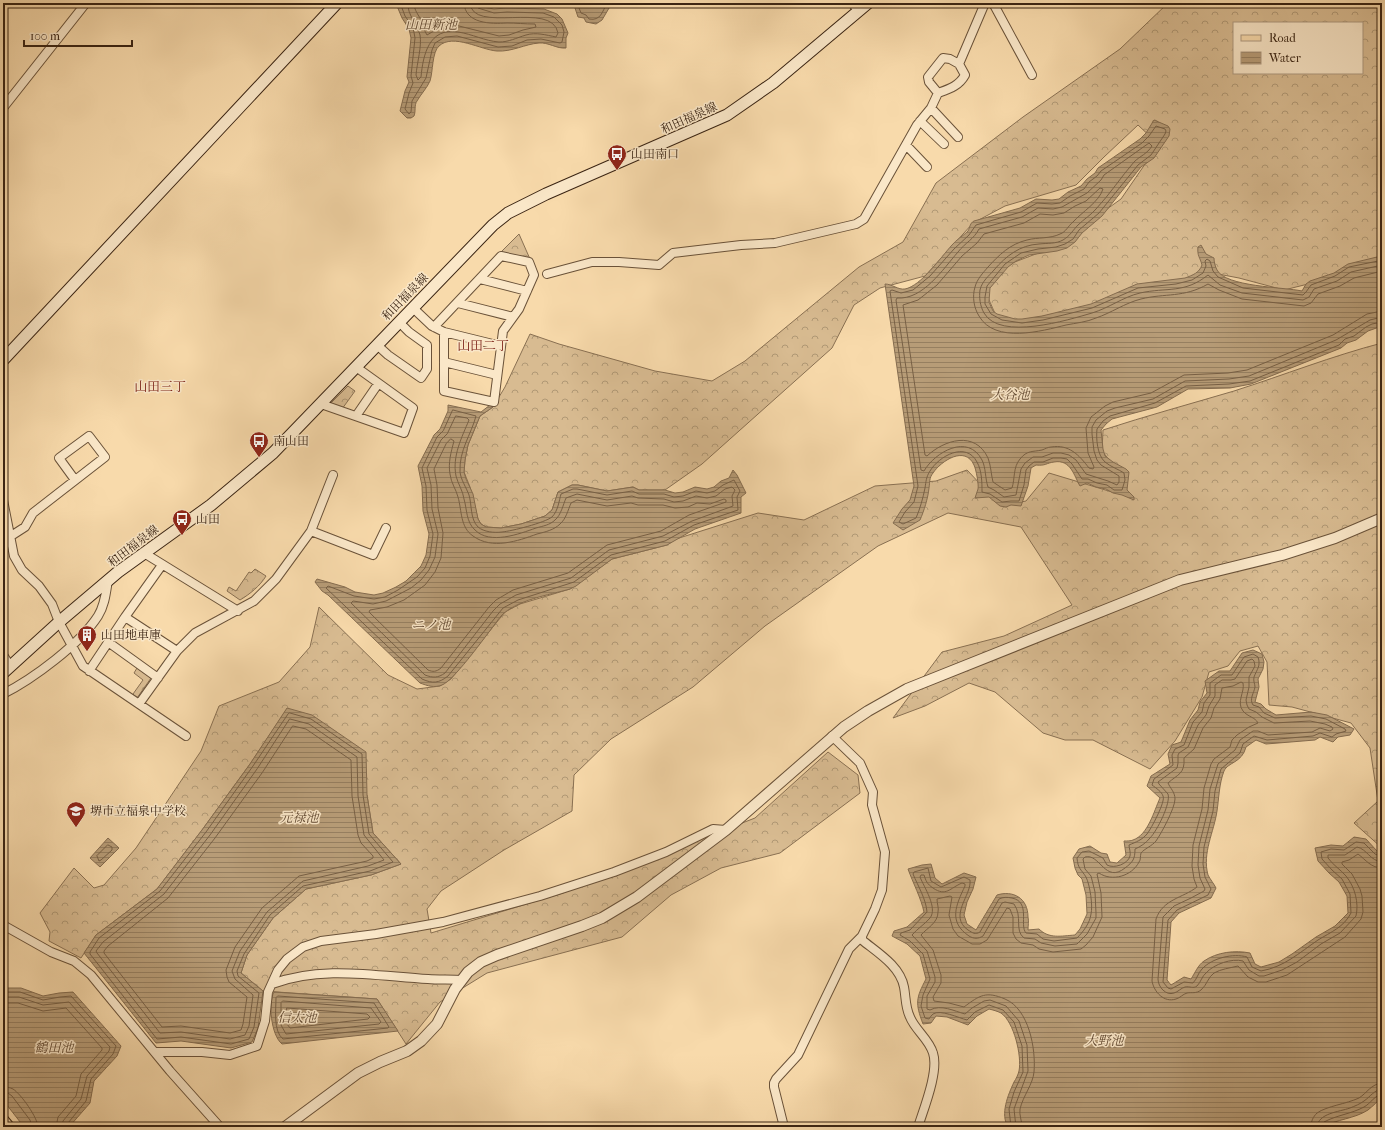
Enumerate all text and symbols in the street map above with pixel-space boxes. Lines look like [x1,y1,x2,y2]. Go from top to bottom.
water label: 山田新池 [405,17,459,32]
scale bar [24,22,132,48]
legend [1233,22,1363,74]
text: 100 m [30,29,60,43]
text: Road [1269,31,1296,45]
text: Water [1268,51,1302,65]
street label: 和田福泉線 [659,99,719,137]
bus stop icon: 山田南口 [606,143,628,171]
place label: 山田南口 [631,147,679,161]
street label: 和田福泉線 [379,271,431,323]
district label: 山田二丁 [457,338,509,353]
district label: 山田三丁 [134,379,186,394]
water label: 大谷池 [990,387,1031,402]
bus stop icon: 南山田 [248,430,270,458]
place label: 南山田 [273,434,309,448]
bus stop icon: 山田 [171,508,193,536]
place label: 山田 [196,512,220,526]
street label: 和田福泉線 [105,522,161,570]
water label: ニノ池 [411,617,452,632]
building icon: 山田地車庫 [76,624,98,652]
place label: 山田地車庫 [101,628,161,642]
school or university icon: 堺市立福泉中学校 [65,800,87,828]
place label: 堺市立福泉中学校 [90,804,186,818]
water label: 元禄池 [279,810,320,825]
water label: 信太池 [277,1010,318,1025]
water label: 大野池 [1084,1033,1125,1048]
water label: 鶴田池 [34,1040,75,1055]

